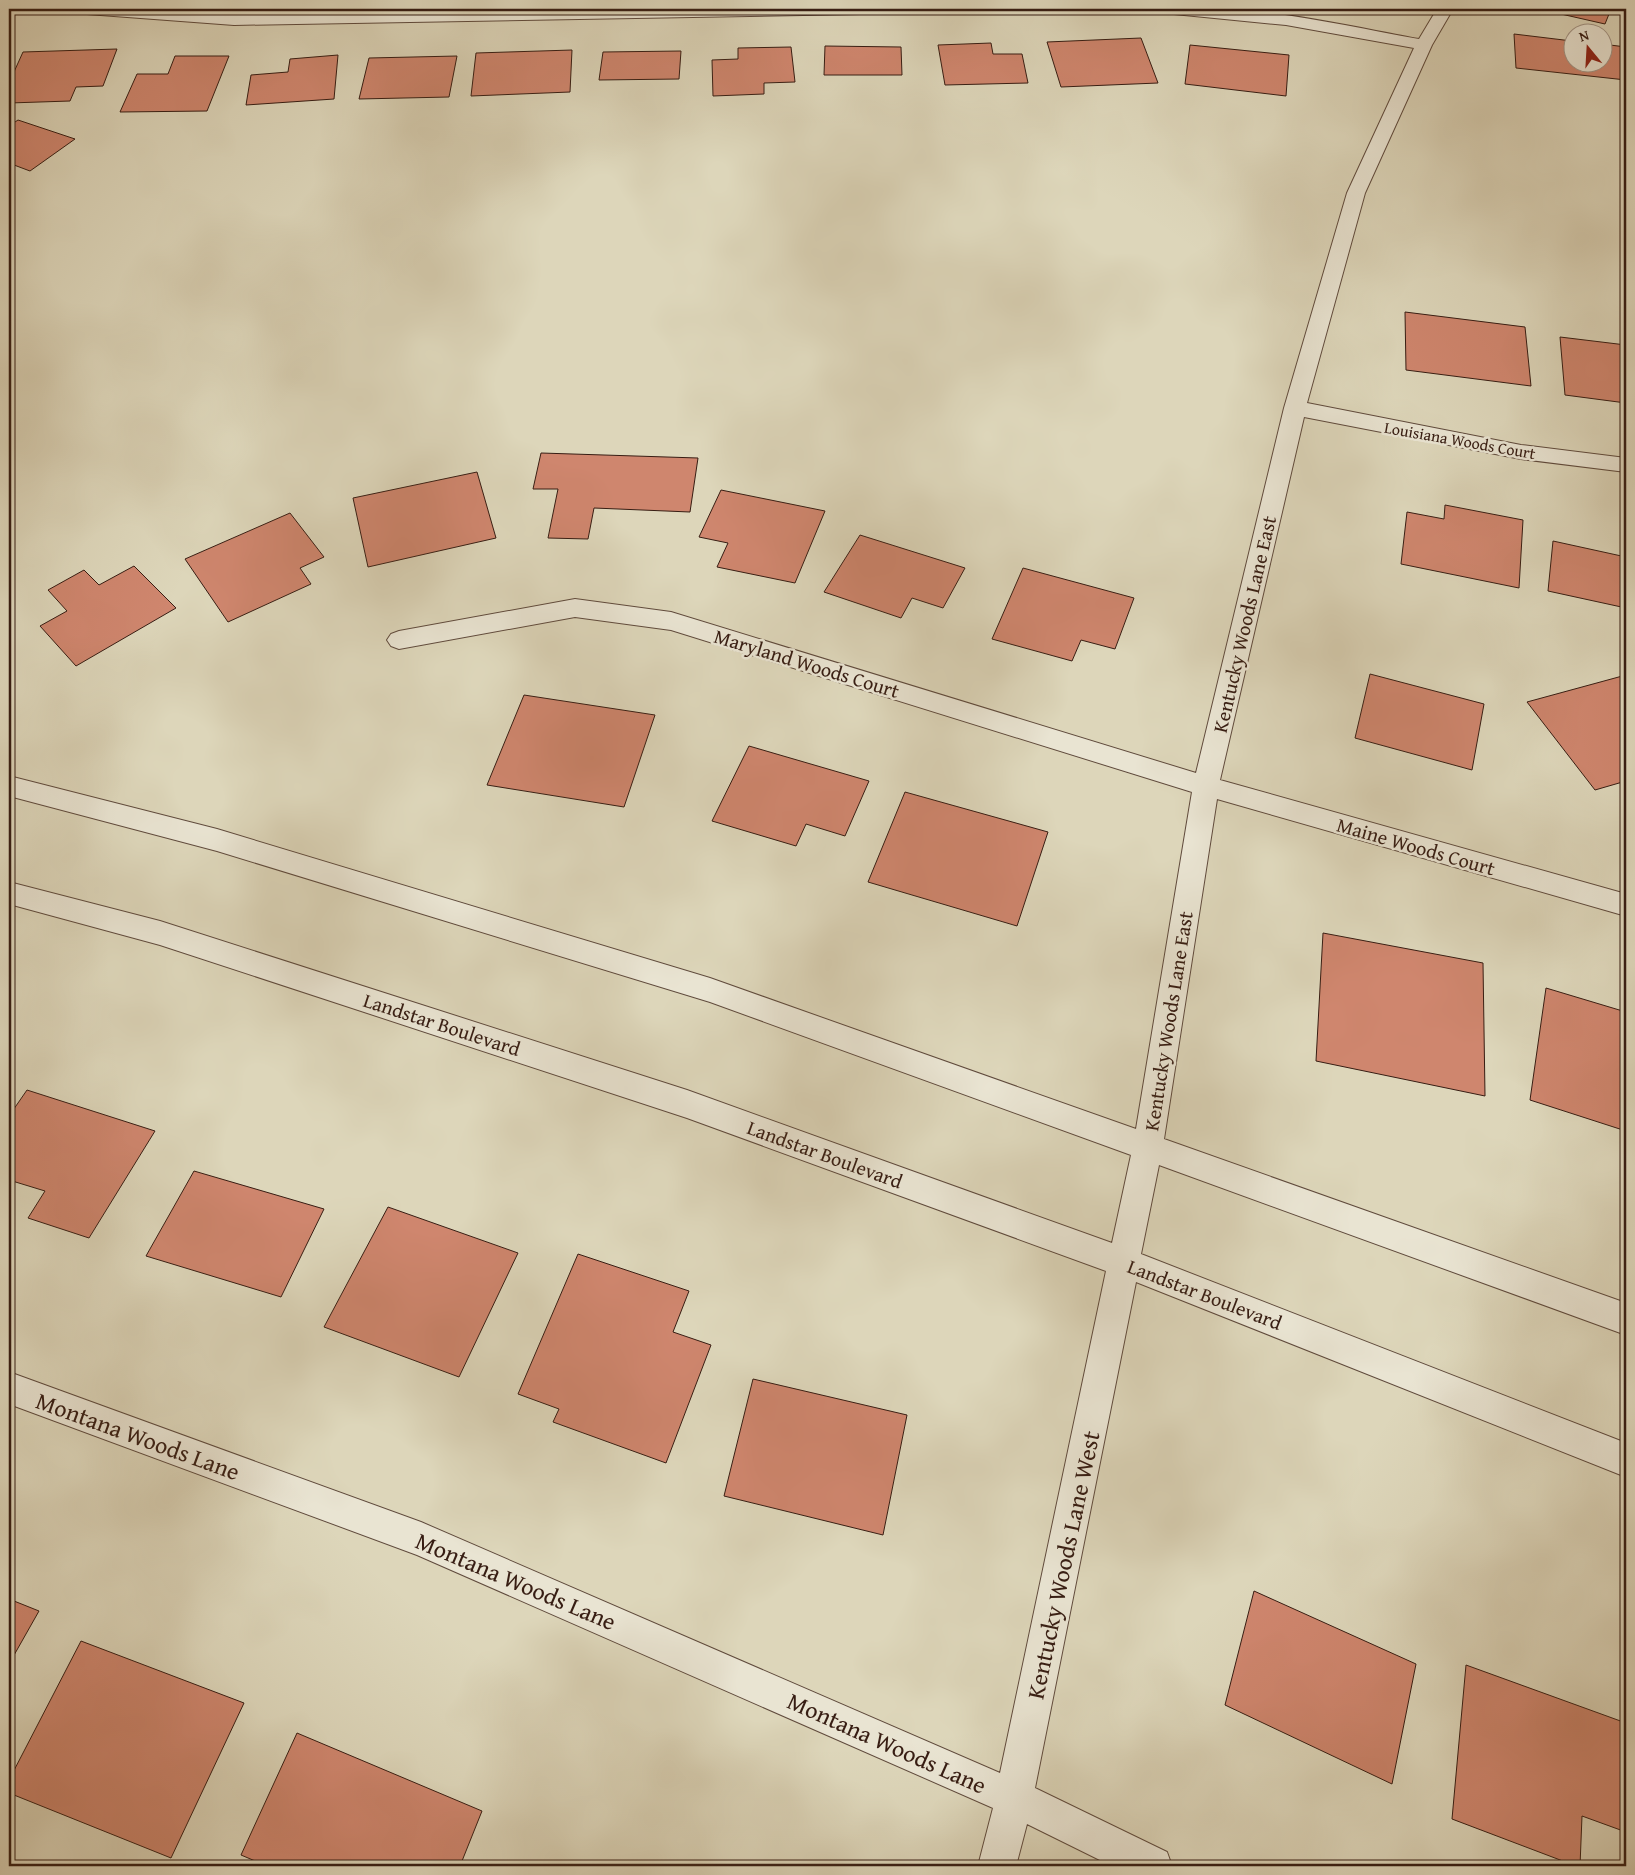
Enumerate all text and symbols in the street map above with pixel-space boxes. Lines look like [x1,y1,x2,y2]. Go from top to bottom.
north arrow [1562,22,1612,72]
text: N [1576,24,1592,47]
street label: Louisiana Woods Court [1383,415,1538,465]
street label: Kentucky Woods Lane East [1205,513,1283,735]
street label: Maryland Woods Court [711,621,903,705]
street label: Maine Woods Court [1333,810,1499,882]
street label: Kentucky Woods Lane East [1136,909,1200,1133]
street label: Landstar Boulevard [360,985,524,1063]
street label: Landstar Boulevard [743,1112,907,1196]
street label: Landstar Boulevard [1124,1251,1287,1337]
street label: Montana Woods Lane [31,1383,245,1489]
street label: Kentucky Woods Lane West [1017,1427,1109,1702]
street label: Montana Woods Lane [410,1523,622,1639]
street label: Montana Woods Lane [782,1683,992,1803]

